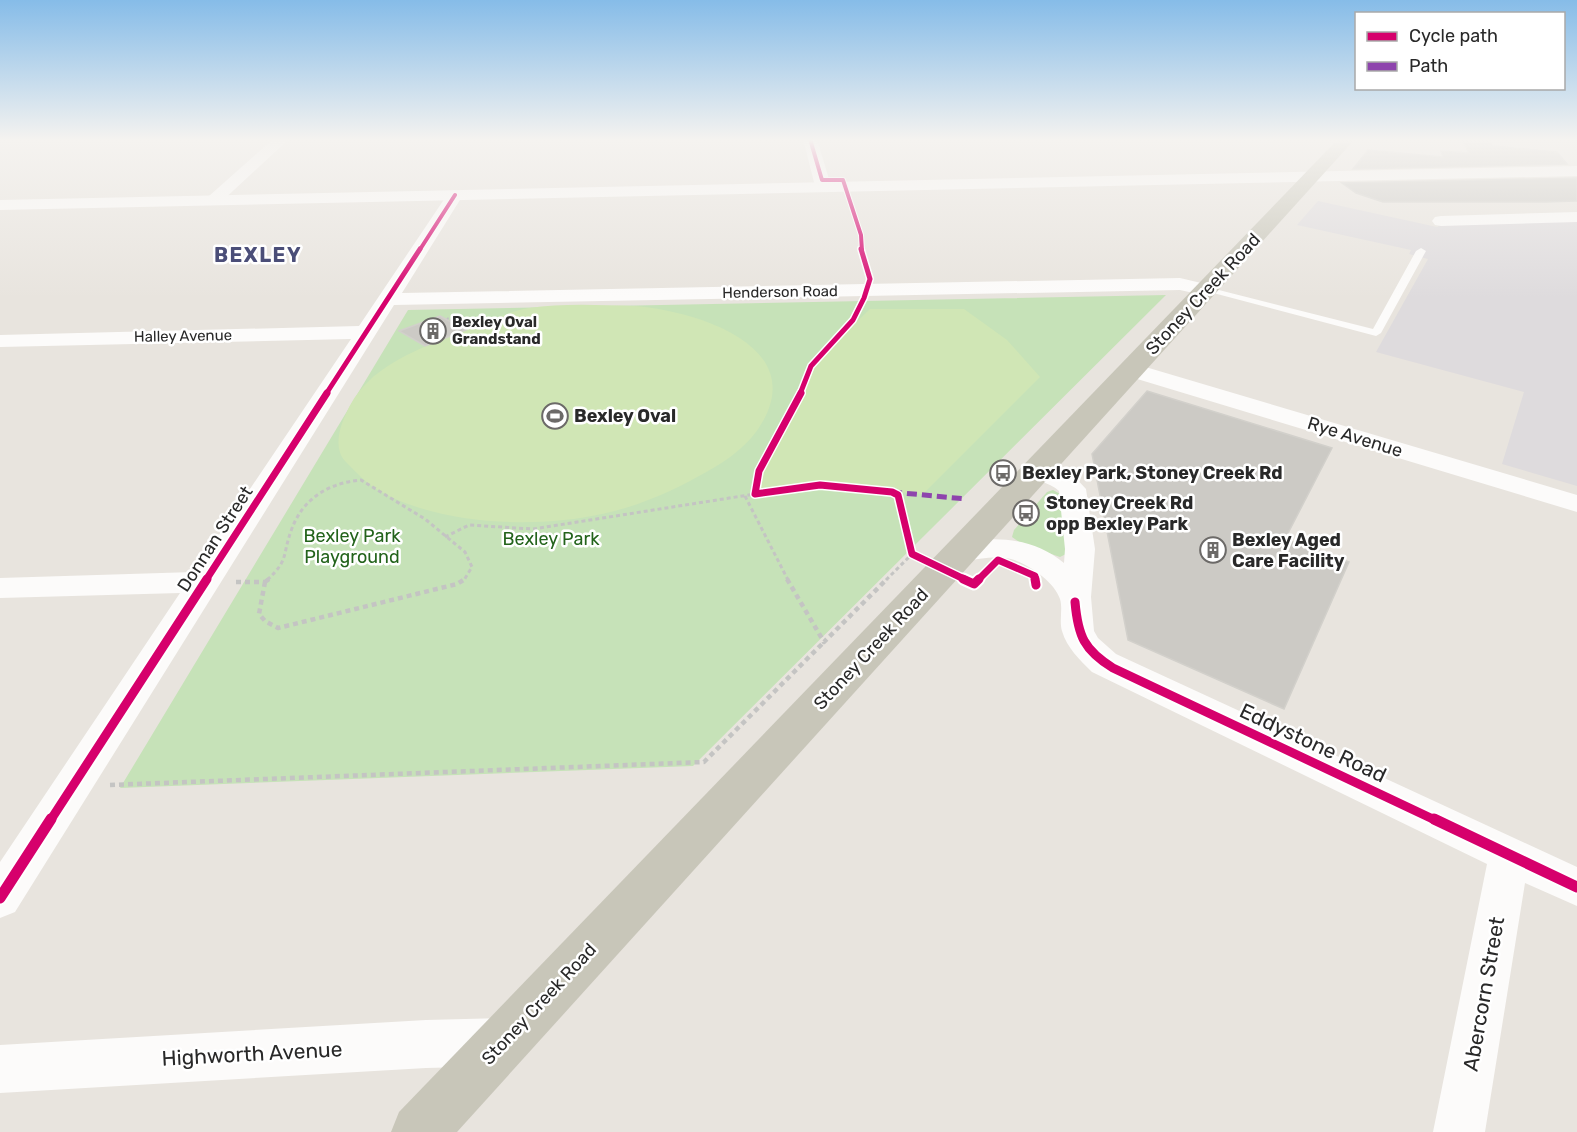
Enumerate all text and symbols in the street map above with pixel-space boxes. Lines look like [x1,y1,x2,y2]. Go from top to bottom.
legend [1355,12,1565,90]
text: Cycle path [1409,25,1498,47]
text: Path [1409,55,1448,77]
street label: Stoney Creek Road [1141,229,1265,359]
district label: BEXLEY [214,243,302,267]
street label: Henderson Road [722,282,838,302]
place label: Bexley Oval Grandstand [452,313,541,348]
building icon: Bexley Oval Grandstand [418,316,448,346]
street label: Halley Avenue [134,326,232,346]
sports icon: Bexley Oval [540,401,570,431]
place label: Bexley Oval [574,405,676,427]
street label: Rye Avenue [1305,412,1405,462]
bus stop icon: Bexley Park, Stoney Creek Rd [988,458,1018,488]
place label: Bexley Park, Stoney Creek Rd [1022,462,1283,484]
street label: Donnan Street [173,482,257,596]
place label: Stoney Creek Rd opp Bexley Park [1046,492,1193,535]
bus stop icon: Stoney Creek Rd opp Bexley Park [1011,498,1041,528]
park label: Bexley Park Playground [303,525,401,568]
park label: Bexley Park [502,528,600,550]
place label: Bexley Aged Care Facility [1232,529,1345,572]
building icon: Bexley Aged Care Facility [1198,535,1228,565]
street label: Stoney Creek Road [809,584,933,714]
street label: Eddystone Road [1236,698,1391,788]
street label: Abercorn Street [1458,915,1509,1073]
street label: Stoney Creek Road [477,939,601,1069]
street label: Highworth Avenue [161,1036,343,1071]

